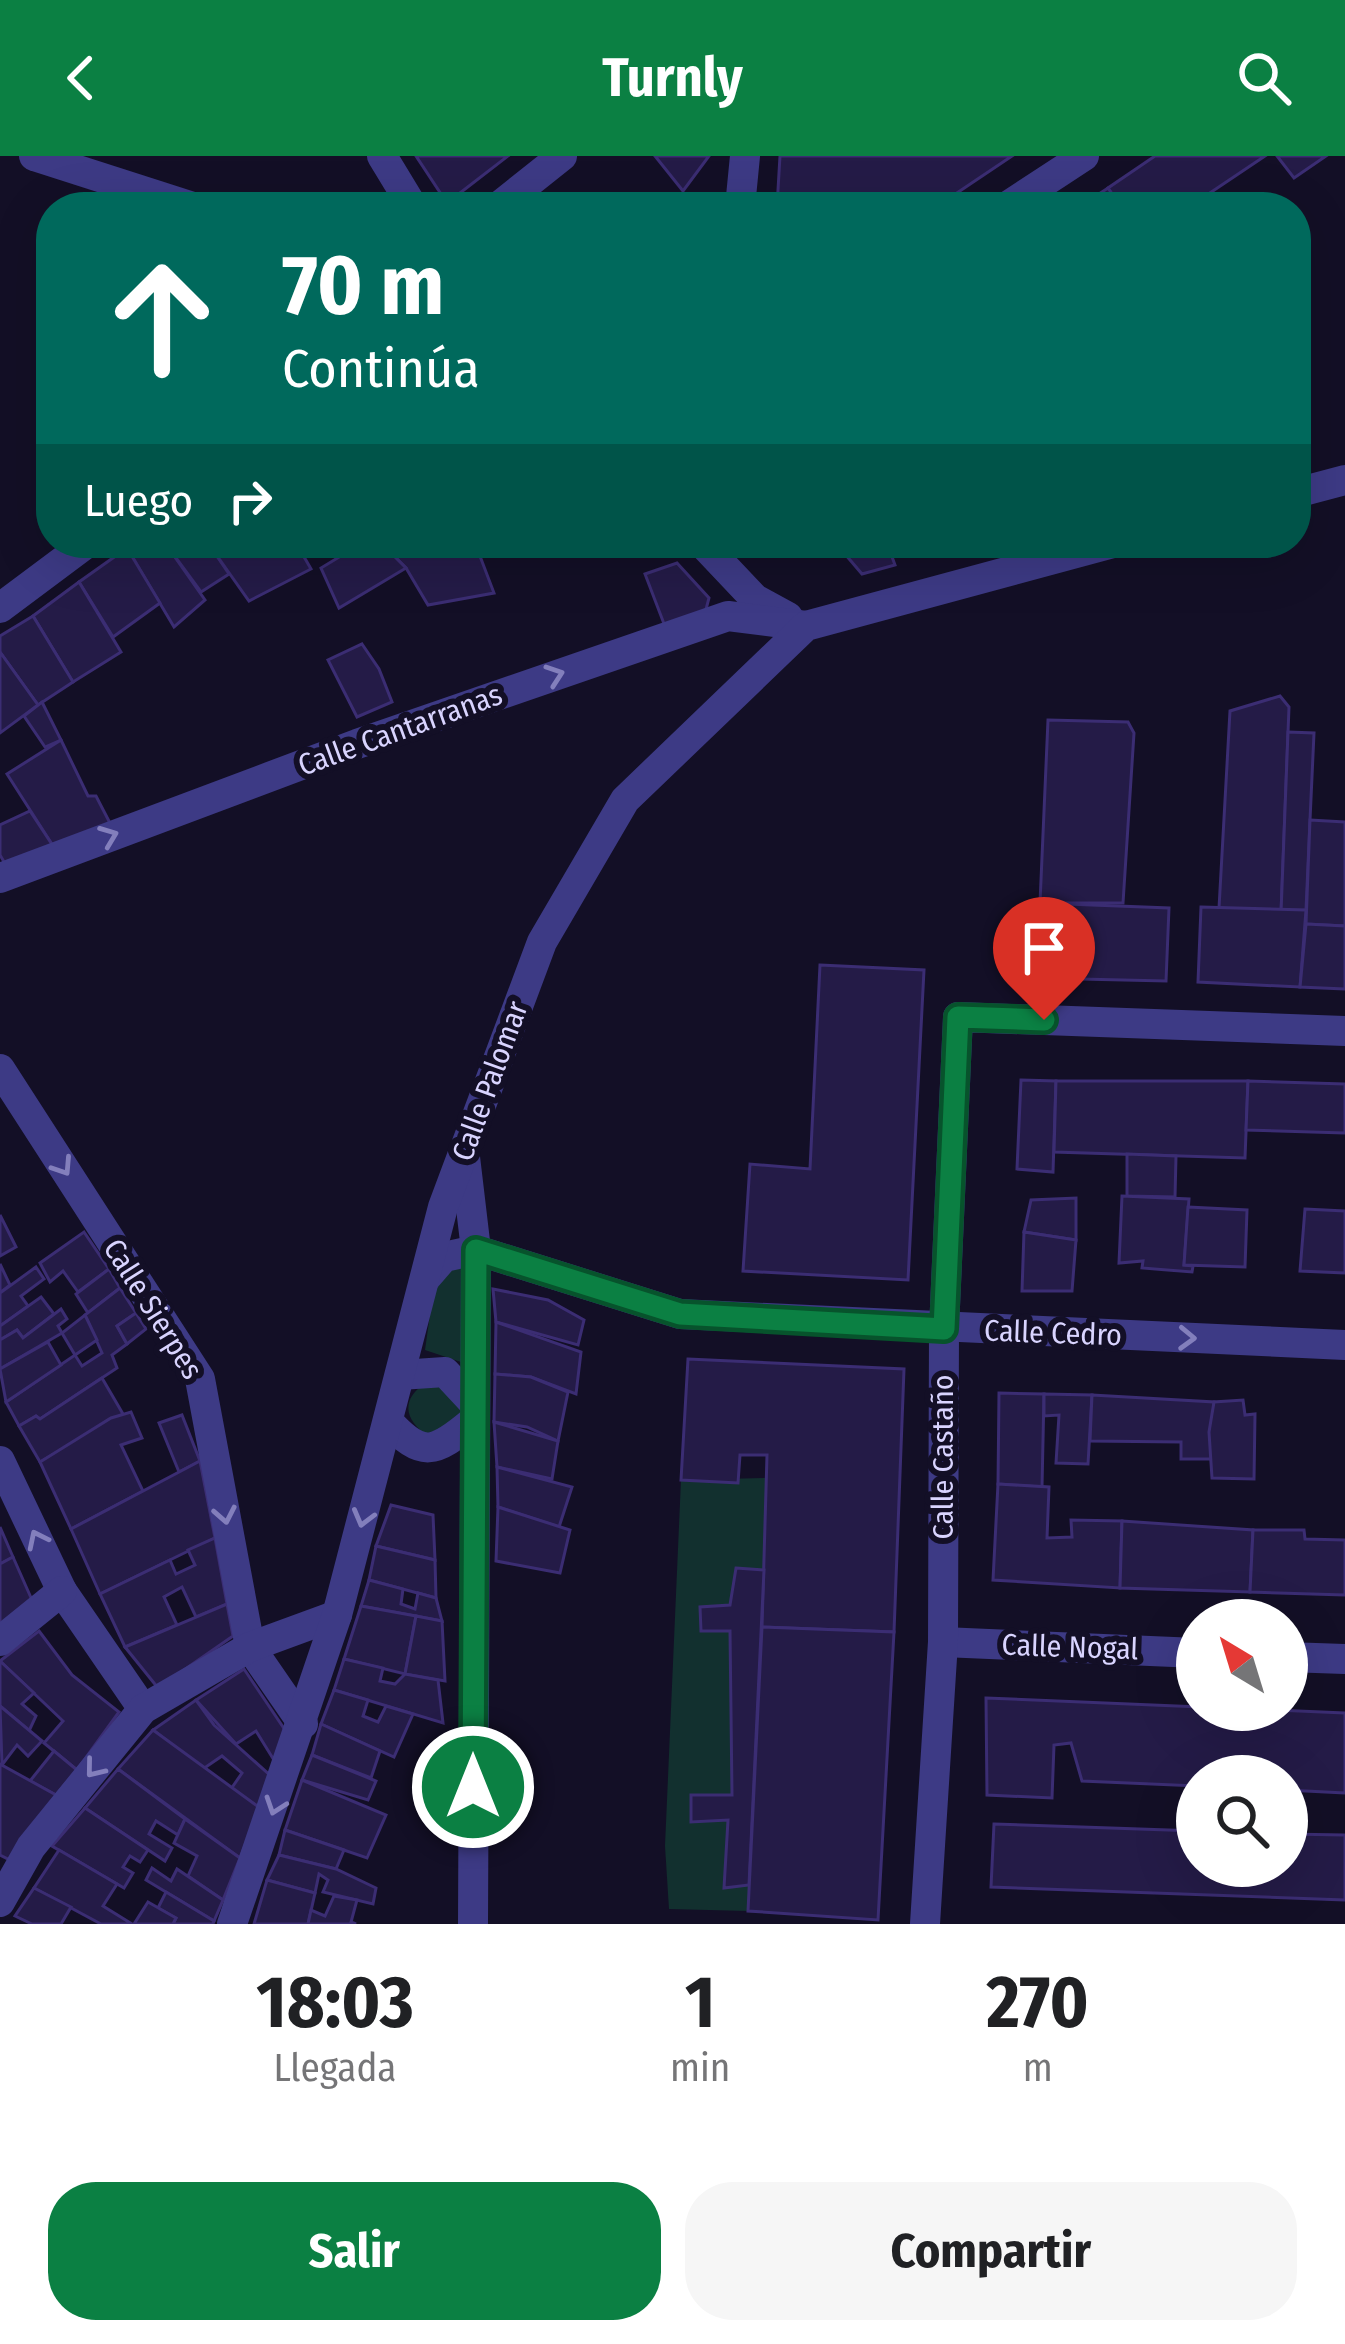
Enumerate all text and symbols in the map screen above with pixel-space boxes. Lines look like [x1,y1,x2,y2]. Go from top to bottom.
icon: back [48,45,114,111]
icon: search [1231,45,1297,111]
text: Turnly [602,46,743,110]
text: 70 m [282,235,444,336]
icon: ahead [84,240,240,396]
text: Continúa [282,337,480,401]
icon: right [217,468,283,534]
text: Luego [84,474,193,528]
one-way arrow [543,665,564,689]
street label: Calle Cantarranas [293,676,507,784]
one-way arrow [98,826,119,851]
pin [993,897,1095,1020]
icon: arrive [1011,915,1077,981]
street label: Calle Palomar [444,996,536,1166]
one-way arrow [49,1154,71,1176]
street label: Calle Sierpes [96,1232,210,1386]
street label: Calle Cedro [983,1313,1123,1353]
one-way arrow [1178,1325,1197,1351]
street label: Calle Castaño [925,1374,961,1540]
one-way arrow [212,1504,237,1524]
one-way arrow [352,1507,377,1528]
one-way arrow [28,1530,51,1551]
north arrow [1176,1599,1308,1731]
map controls [1176,1599,1308,1887]
street label: Calle Nogal [1001,1627,1139,1667]
position arrow [410,1724,536,1850]
one-way arrow [87,1755,108,1777]
button: search [1176,1755,1308,1887]
one-way arrow [265,1794,289,1815]
text: 18:03 [256,1960,414,2046]
text: 1 [685,1960,715,2046]
text: 270 [987,1960,1089,2046]
text: Llegada [274,2045,396,2091]
text: min [670,2045,730,2091]
text: m [1023,2045,1053,2091]
button: Salir [48,2182,661,2320]
button: Compartir [685,2182,1297,2320]

